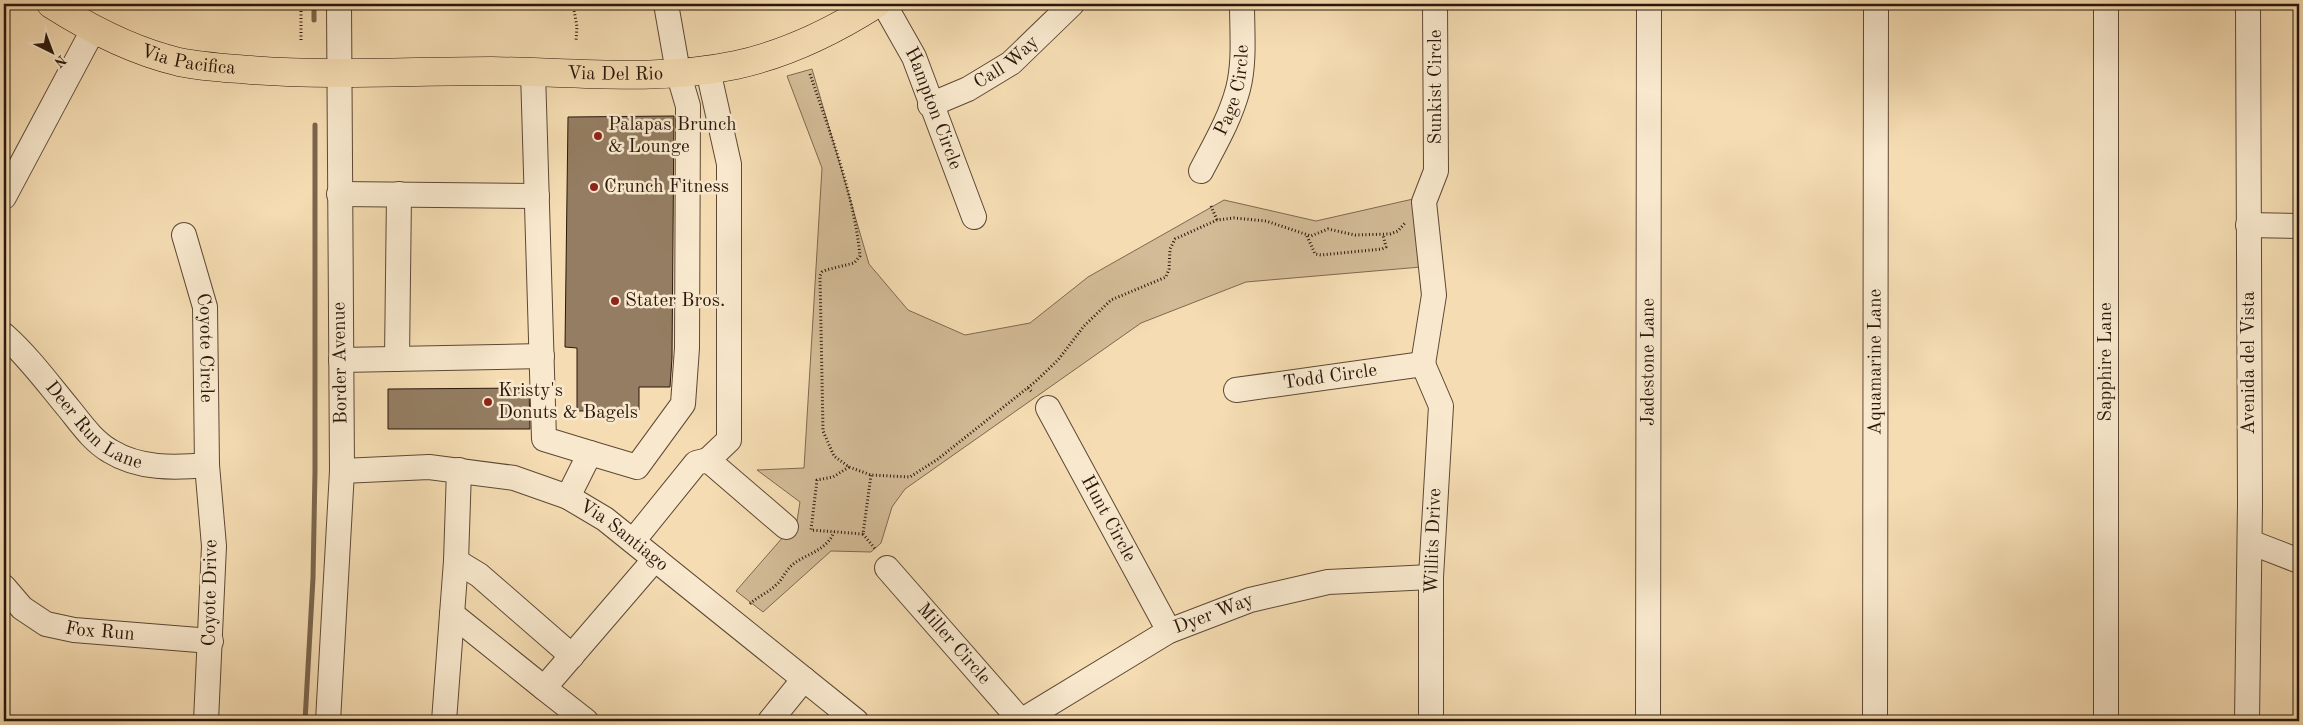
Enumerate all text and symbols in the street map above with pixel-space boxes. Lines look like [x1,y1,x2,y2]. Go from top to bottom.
north arrow [28,28,78,78]
street label: Sunkist Circle [1427,29,1446,145]
street label: Call Way [971,32,1042,93]
street label: Via Pacifica [138,42,237,78]
street label: Hampton Circle [901,44,965,172]
street label: Page Circle [1212,45,1252,139]
text: N [51,52,69,70]
street label: Via Del Rio [567,64,664,84]
place label: Palapas Brunch & Lounge [608,116,737,157]
marker: Palapas Brunch & Lounge [592,130,604,142]
place label: Crunch Fitness [604,178,729,197]
marker: Crunch Fitness [588,181,600,193]
street label: Aquamarine Lane [1866,289,1885,435]
street label: Coyote Circle [192,291,216,403]
street label: Avenida del Vista [2240,291,2259,435]
place label: Stater Bros. [625,292,725,311]
marker: Stater Bros. [609,295,621,307]
street label: Jadestone Lane [1639,298,1658,426]
street label: Border Avenue [330,302,352,424]
street label: Sapphire Lane [2097,302,2116,422]
street label: Todd Circle [1282,361,1378,393]
street label: Deer Run Lane [41,378,144,473]
place label: Kristy's Donuts & Bagels [498,382,638,423]
marker: Kristy's Donuts & Bagels [482,396,494,408]
street label: Hunt Circle [1077,472,1139,565]
street label: Willits Drive [1423,488,1445,594]
street label: Via Santiago [576,496,672,575]
street label: Coyote Drive [201,539,221,647]
street label: Dyer Way [1171,590,1256,638]
street label: Miller Circle [913,600,994,688]
street label: Fox Run [63,619,135,644]

